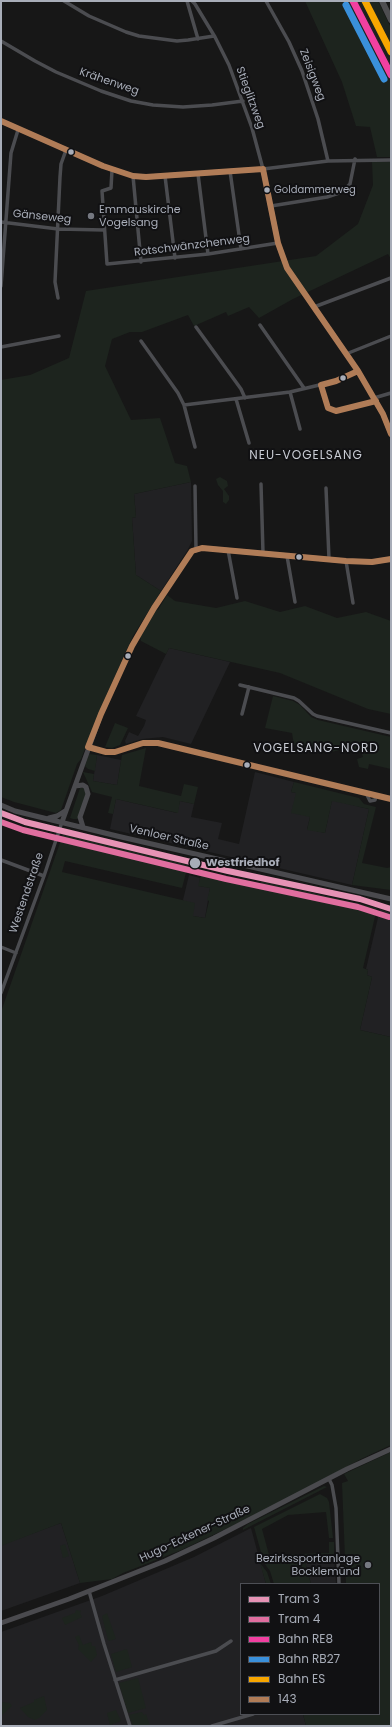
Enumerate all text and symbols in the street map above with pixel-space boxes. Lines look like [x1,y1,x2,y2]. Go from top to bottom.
street label: Zeisigweg [296,47,328,103]
street label: Stieglitzweg [233,65,267,131]
street label: Krähenweg [77,66,141,98]
unlabelled marker [66,147,76,157]
place label: Goldammerweg [274,184,356,196]
marker: Goldammerweg [262,185,272,195]
place label: Emmauskirche Vogelsang [99,203,181,229]
street label: Gänseweg [12,207,72,227]
marker: Emmauskirche Vogelsang [86,211,96,221]
street label: Rotschwänzchenweg [133,232,251,260]
unlabelled marker [338,373,348,383]
district label: NEU-VOGELSANG [249,449,363,463]
unlabelled marker [294,552,304,562]
unlabelled marker [123,651,133,661]
district label: VOGELSANG-NORD [253,742,379,756]
unlabelled marker [242,760,252,770]
street label: Venloer Straße [128,822,210,854]
street label: Westendstraße [7,851,47,935]
marker: Westfriedhof [188,856,202,870]
place label: Westfriedhof [206,856,279,870]
street label: Hugo-Eckener-Straße [138,1503,252,1565]
place label: Bezirkssportanlage Bocklemünd [256,1552,360,1578]
marker: Bezirkssportanlage Bocklemünd [363,1560,373,1570]
legend [240,1583,380,1715]
text: Tram 3 [278,1590,320,1607]
text: Tram 4 [278,1610,320,1627]
text: Bahn RE8 [278,1630,333,1647]
text: Bahn RB27 [278,1650,340,1667]
text: Bahn ES [278,1670,325,1687]
text: 143 [278,1690,296,1707]

